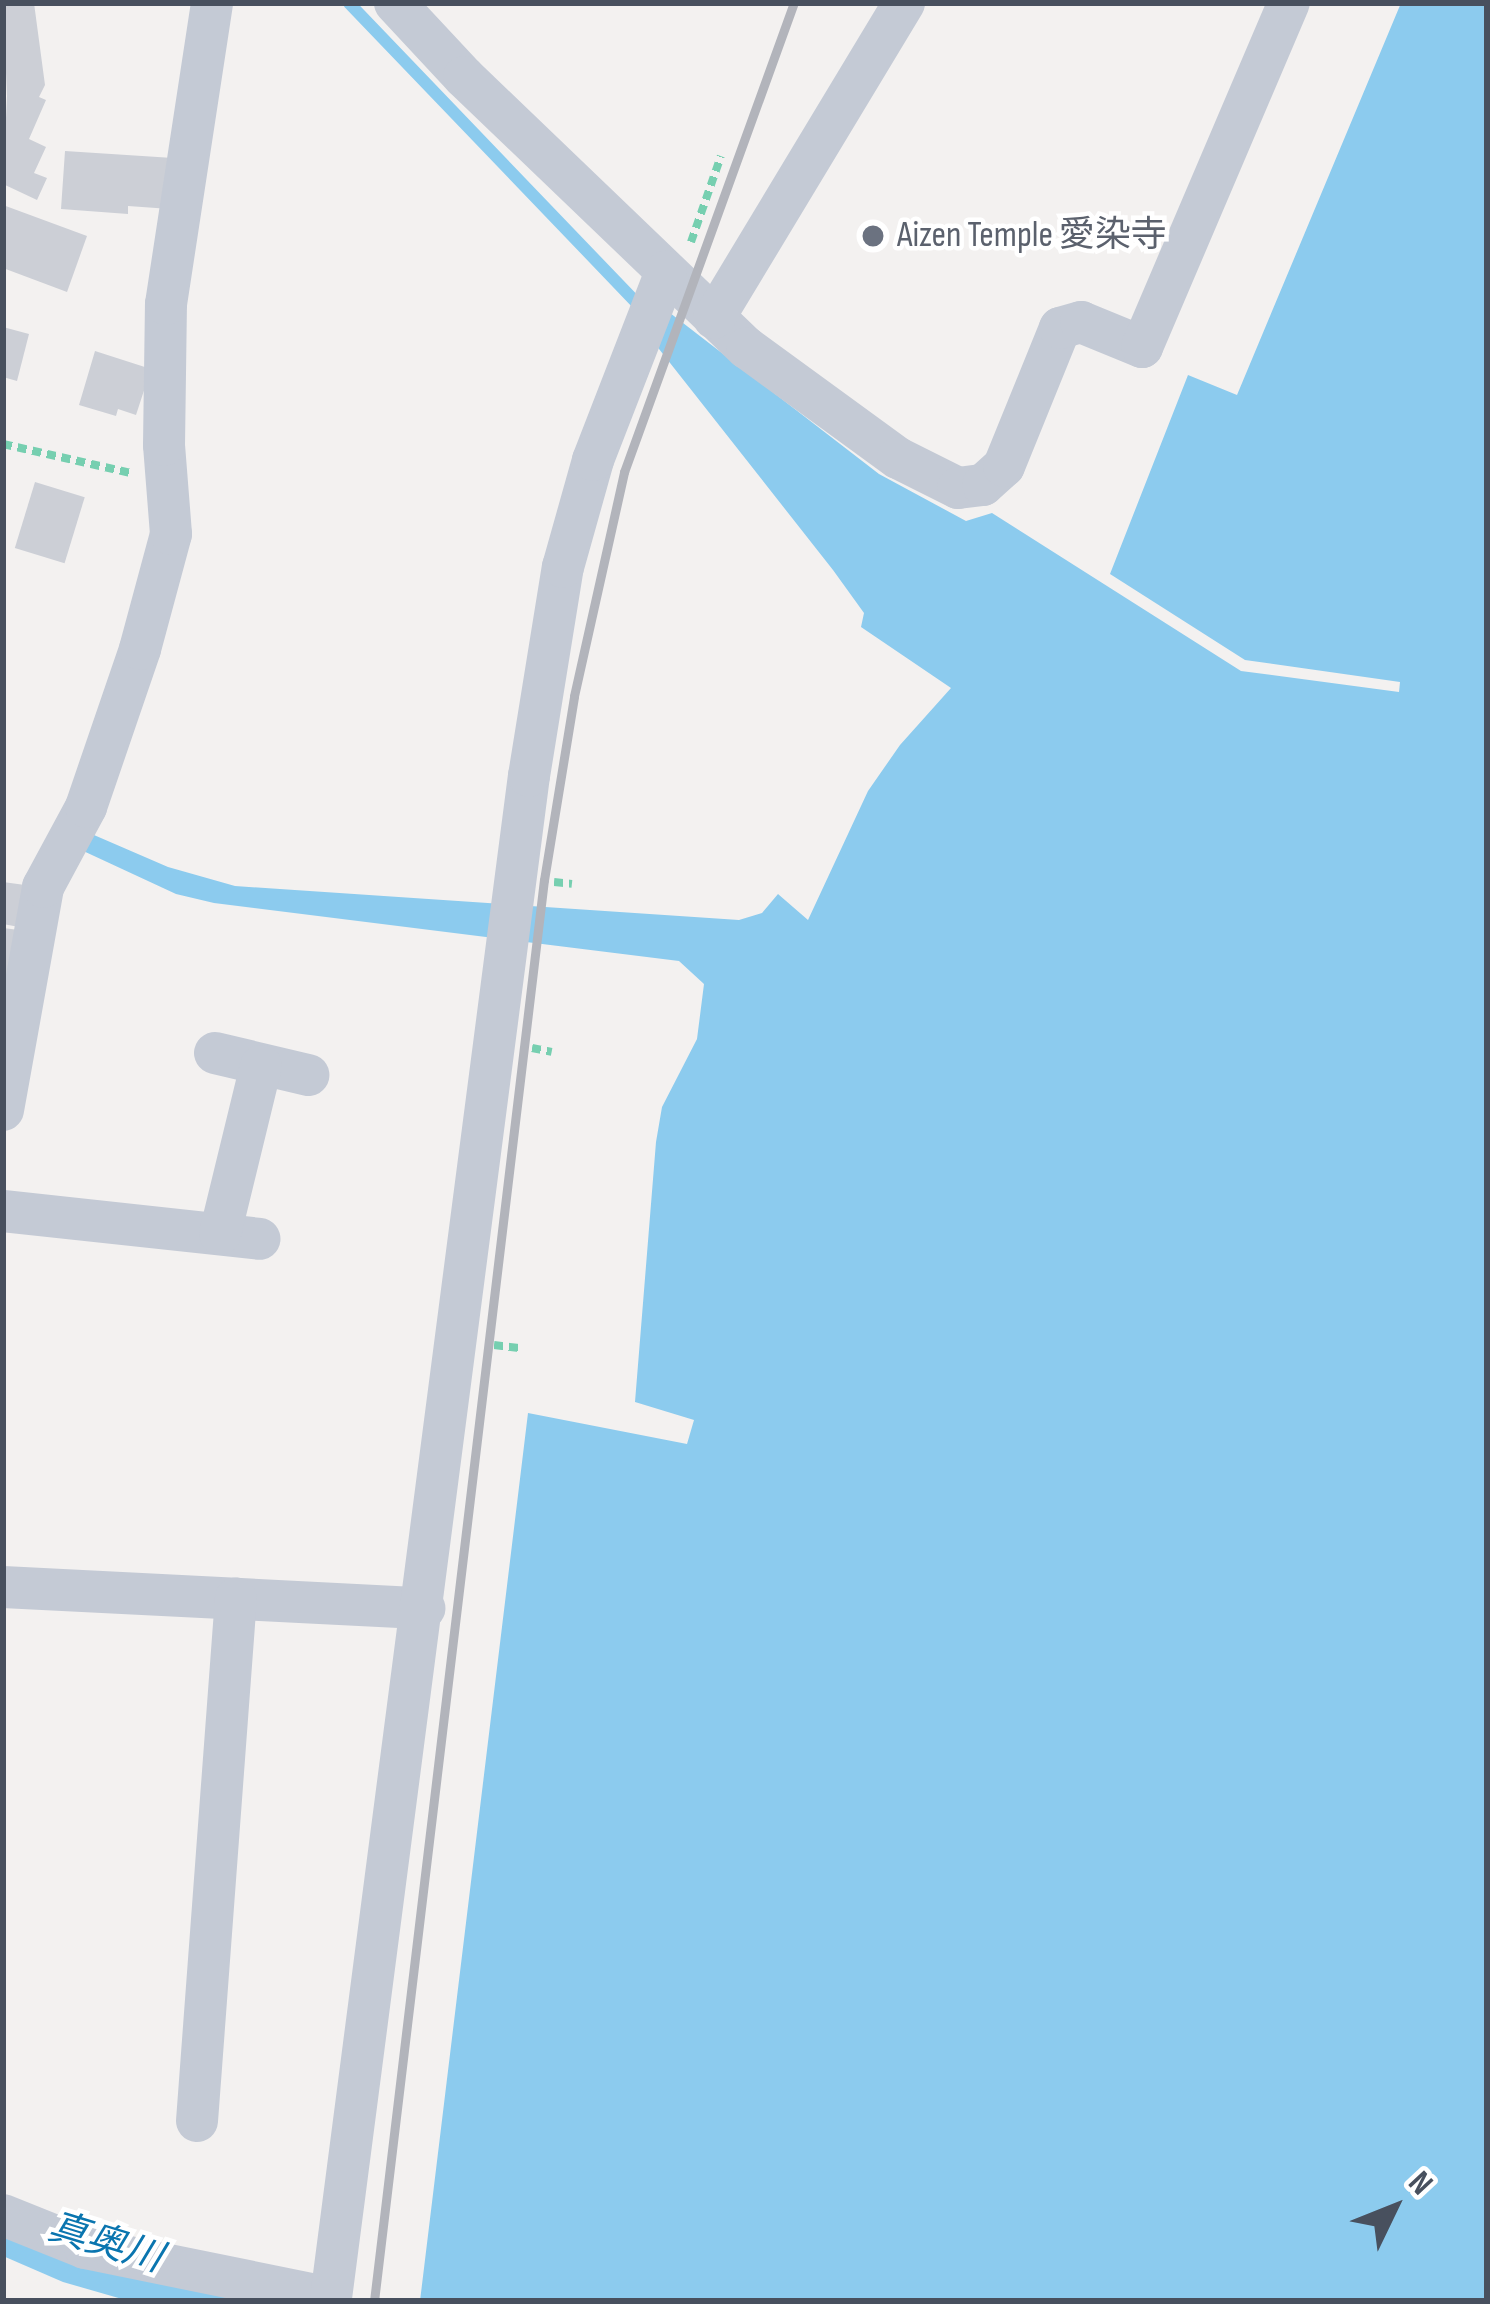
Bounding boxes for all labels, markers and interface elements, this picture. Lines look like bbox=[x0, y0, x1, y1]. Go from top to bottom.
place label: Aizen Temple 愛染寺 bbox=[897, 214, 1167, 258]
marker: Aizen Temple 愛染寺 bbox=[860, 223, 886, 249]
north arrow bbox=[1334, 2148, 1454, 2268]
text: N bbox=[1400, 2163, 1441, 2204]
water label: 真奥川 bbox=[42, 2205, 168, 2283]

